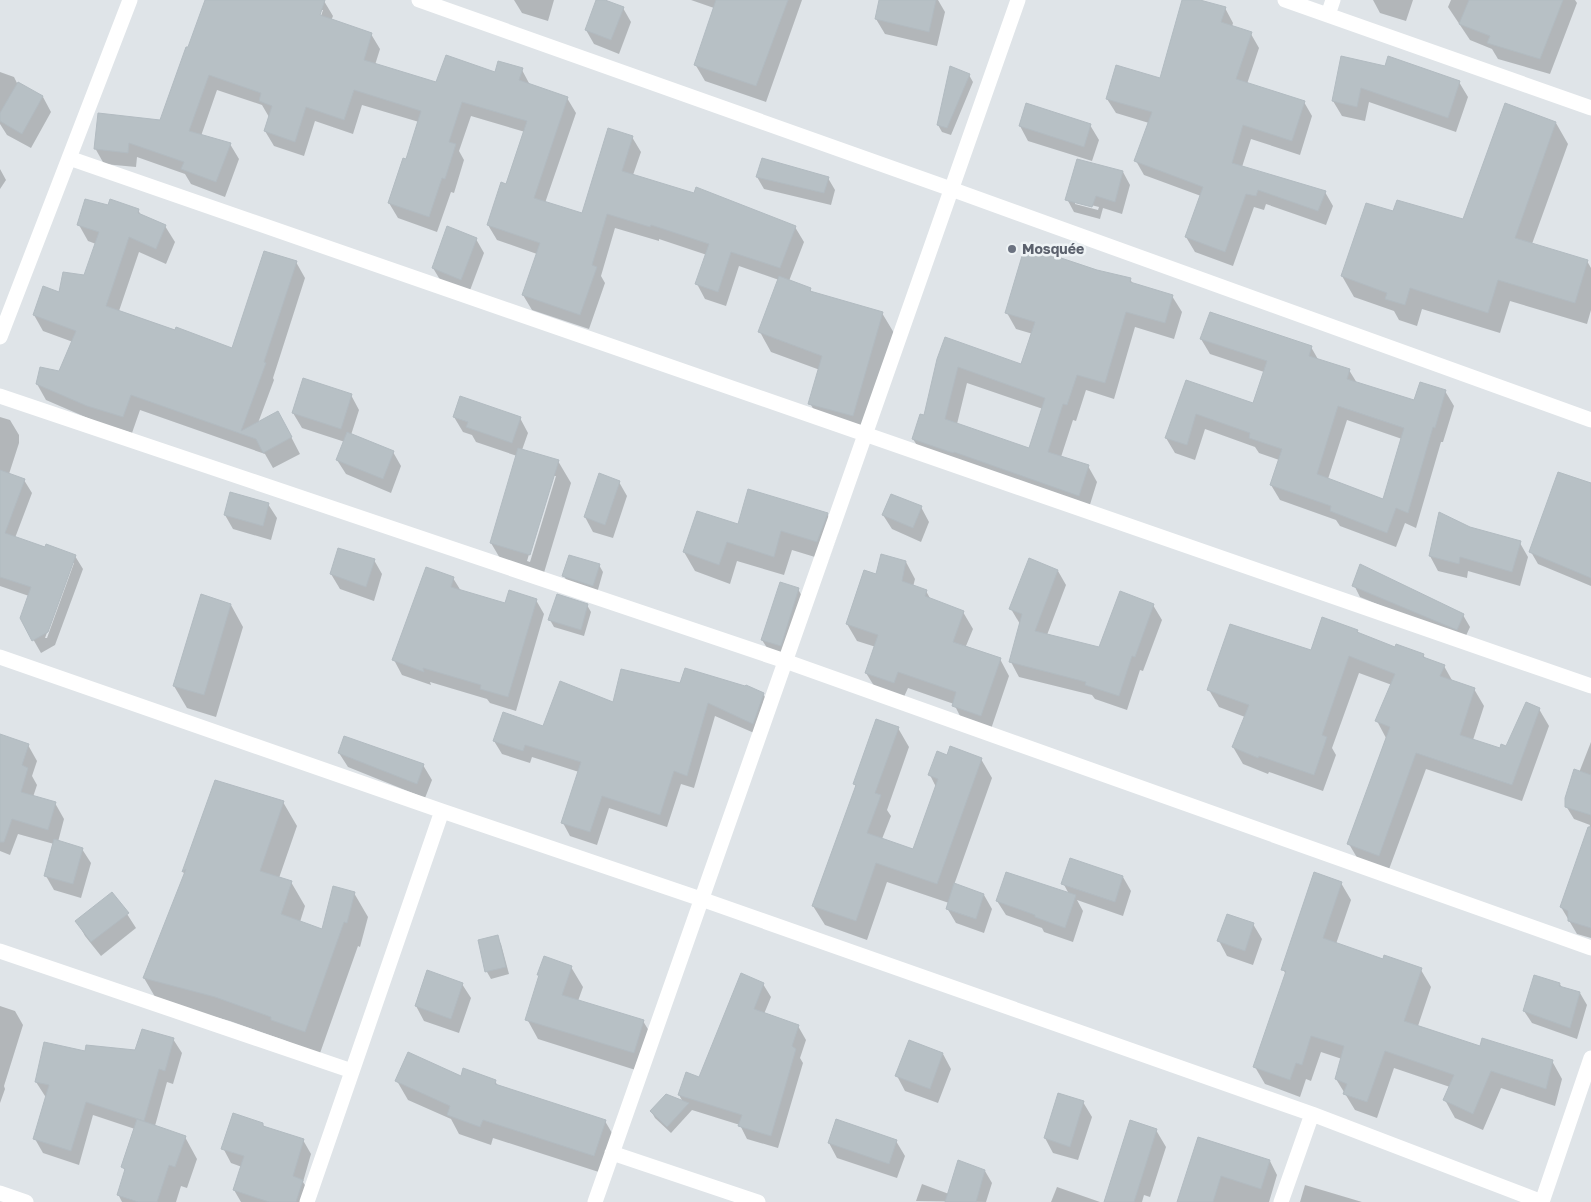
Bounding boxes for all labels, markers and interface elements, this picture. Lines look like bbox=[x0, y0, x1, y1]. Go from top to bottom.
place label: Mosquée bbox=[1022, 240, 1084, 257]
marker: Mosquée bbox=[1006, 243, 1018, 255]

